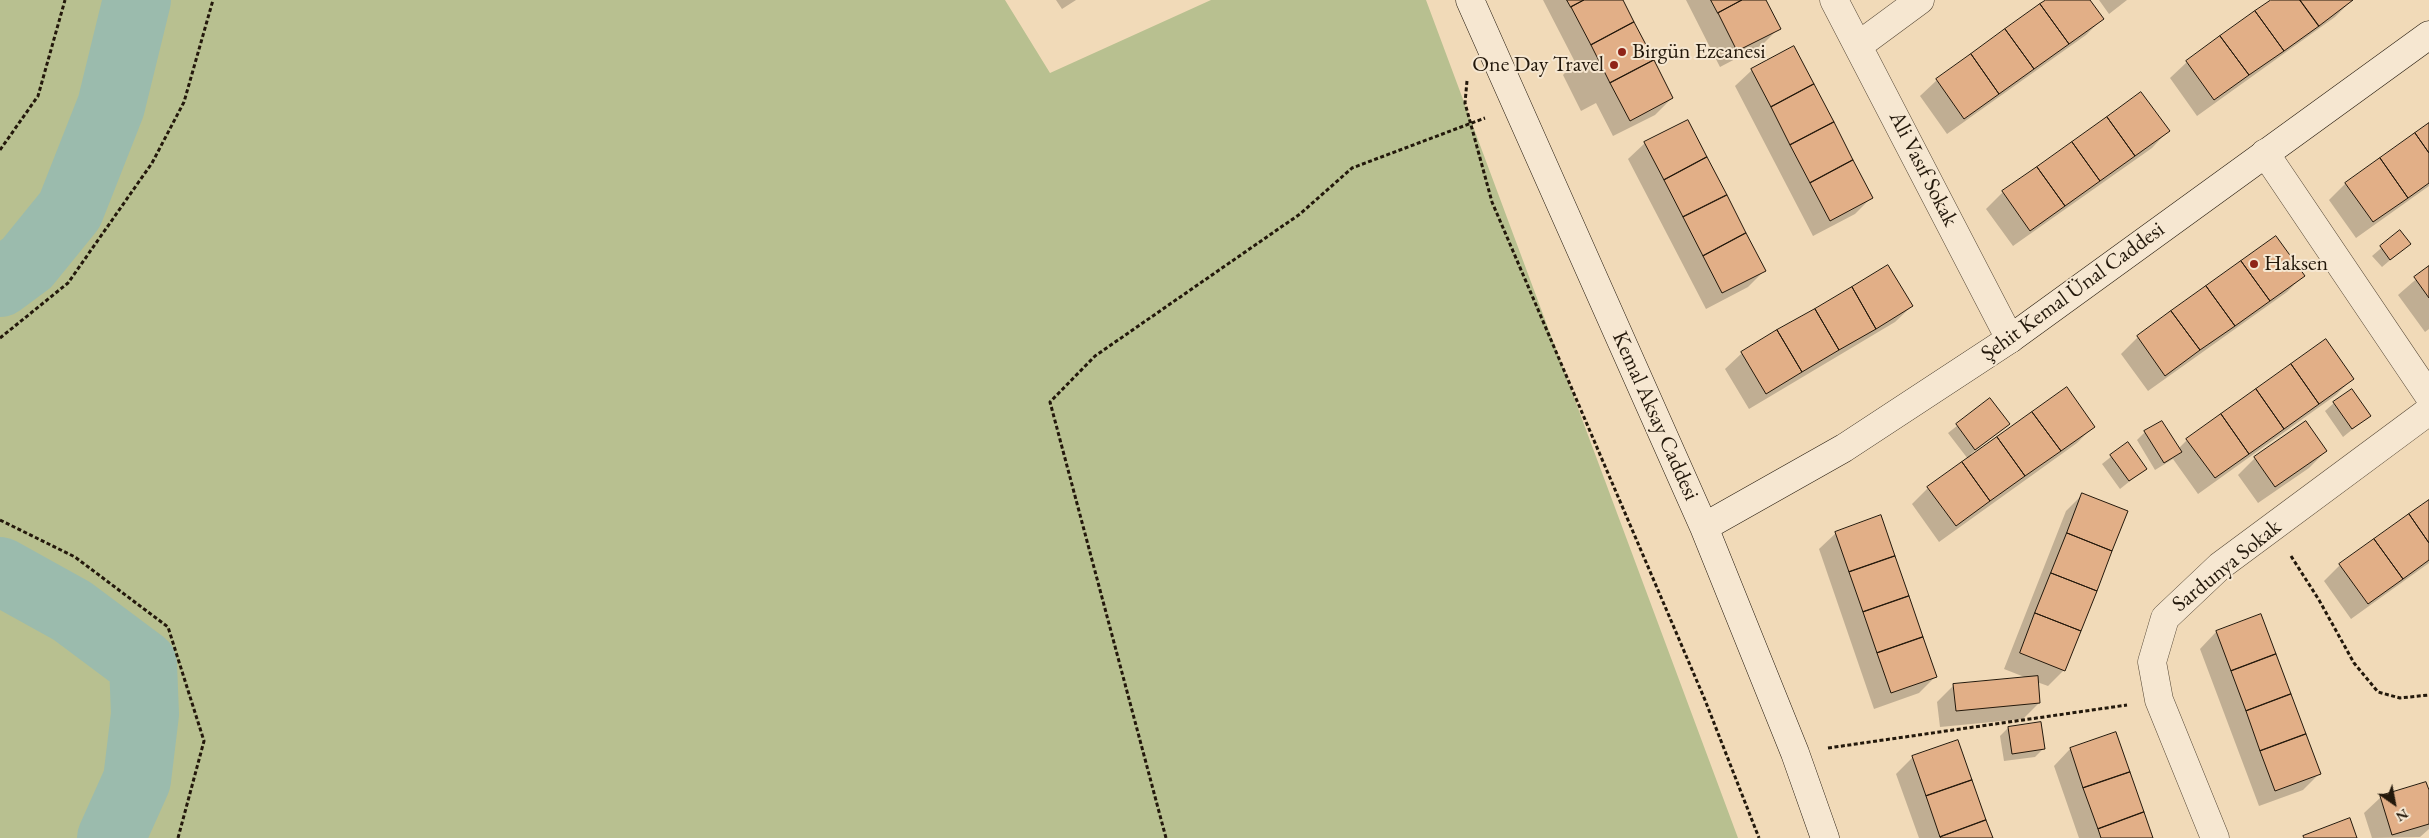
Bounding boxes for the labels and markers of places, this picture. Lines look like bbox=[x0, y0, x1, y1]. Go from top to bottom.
place label: Birgün Ezcanesi bbox=[1632, 39, 1766, 65]
marker: Birgün Ezcanesi bbox=[1616, 46, 1628, 58]
place label: One Day Travel bbox=[1472, 52, 1604, 78]
marker: One Day Travel bbox=[1608, 59, 1620, 71]
place label: Haksen bbox=[2264, 251, 2328, 277]
marker: Haksen bbox=[2248, 258, 2260, 270]

